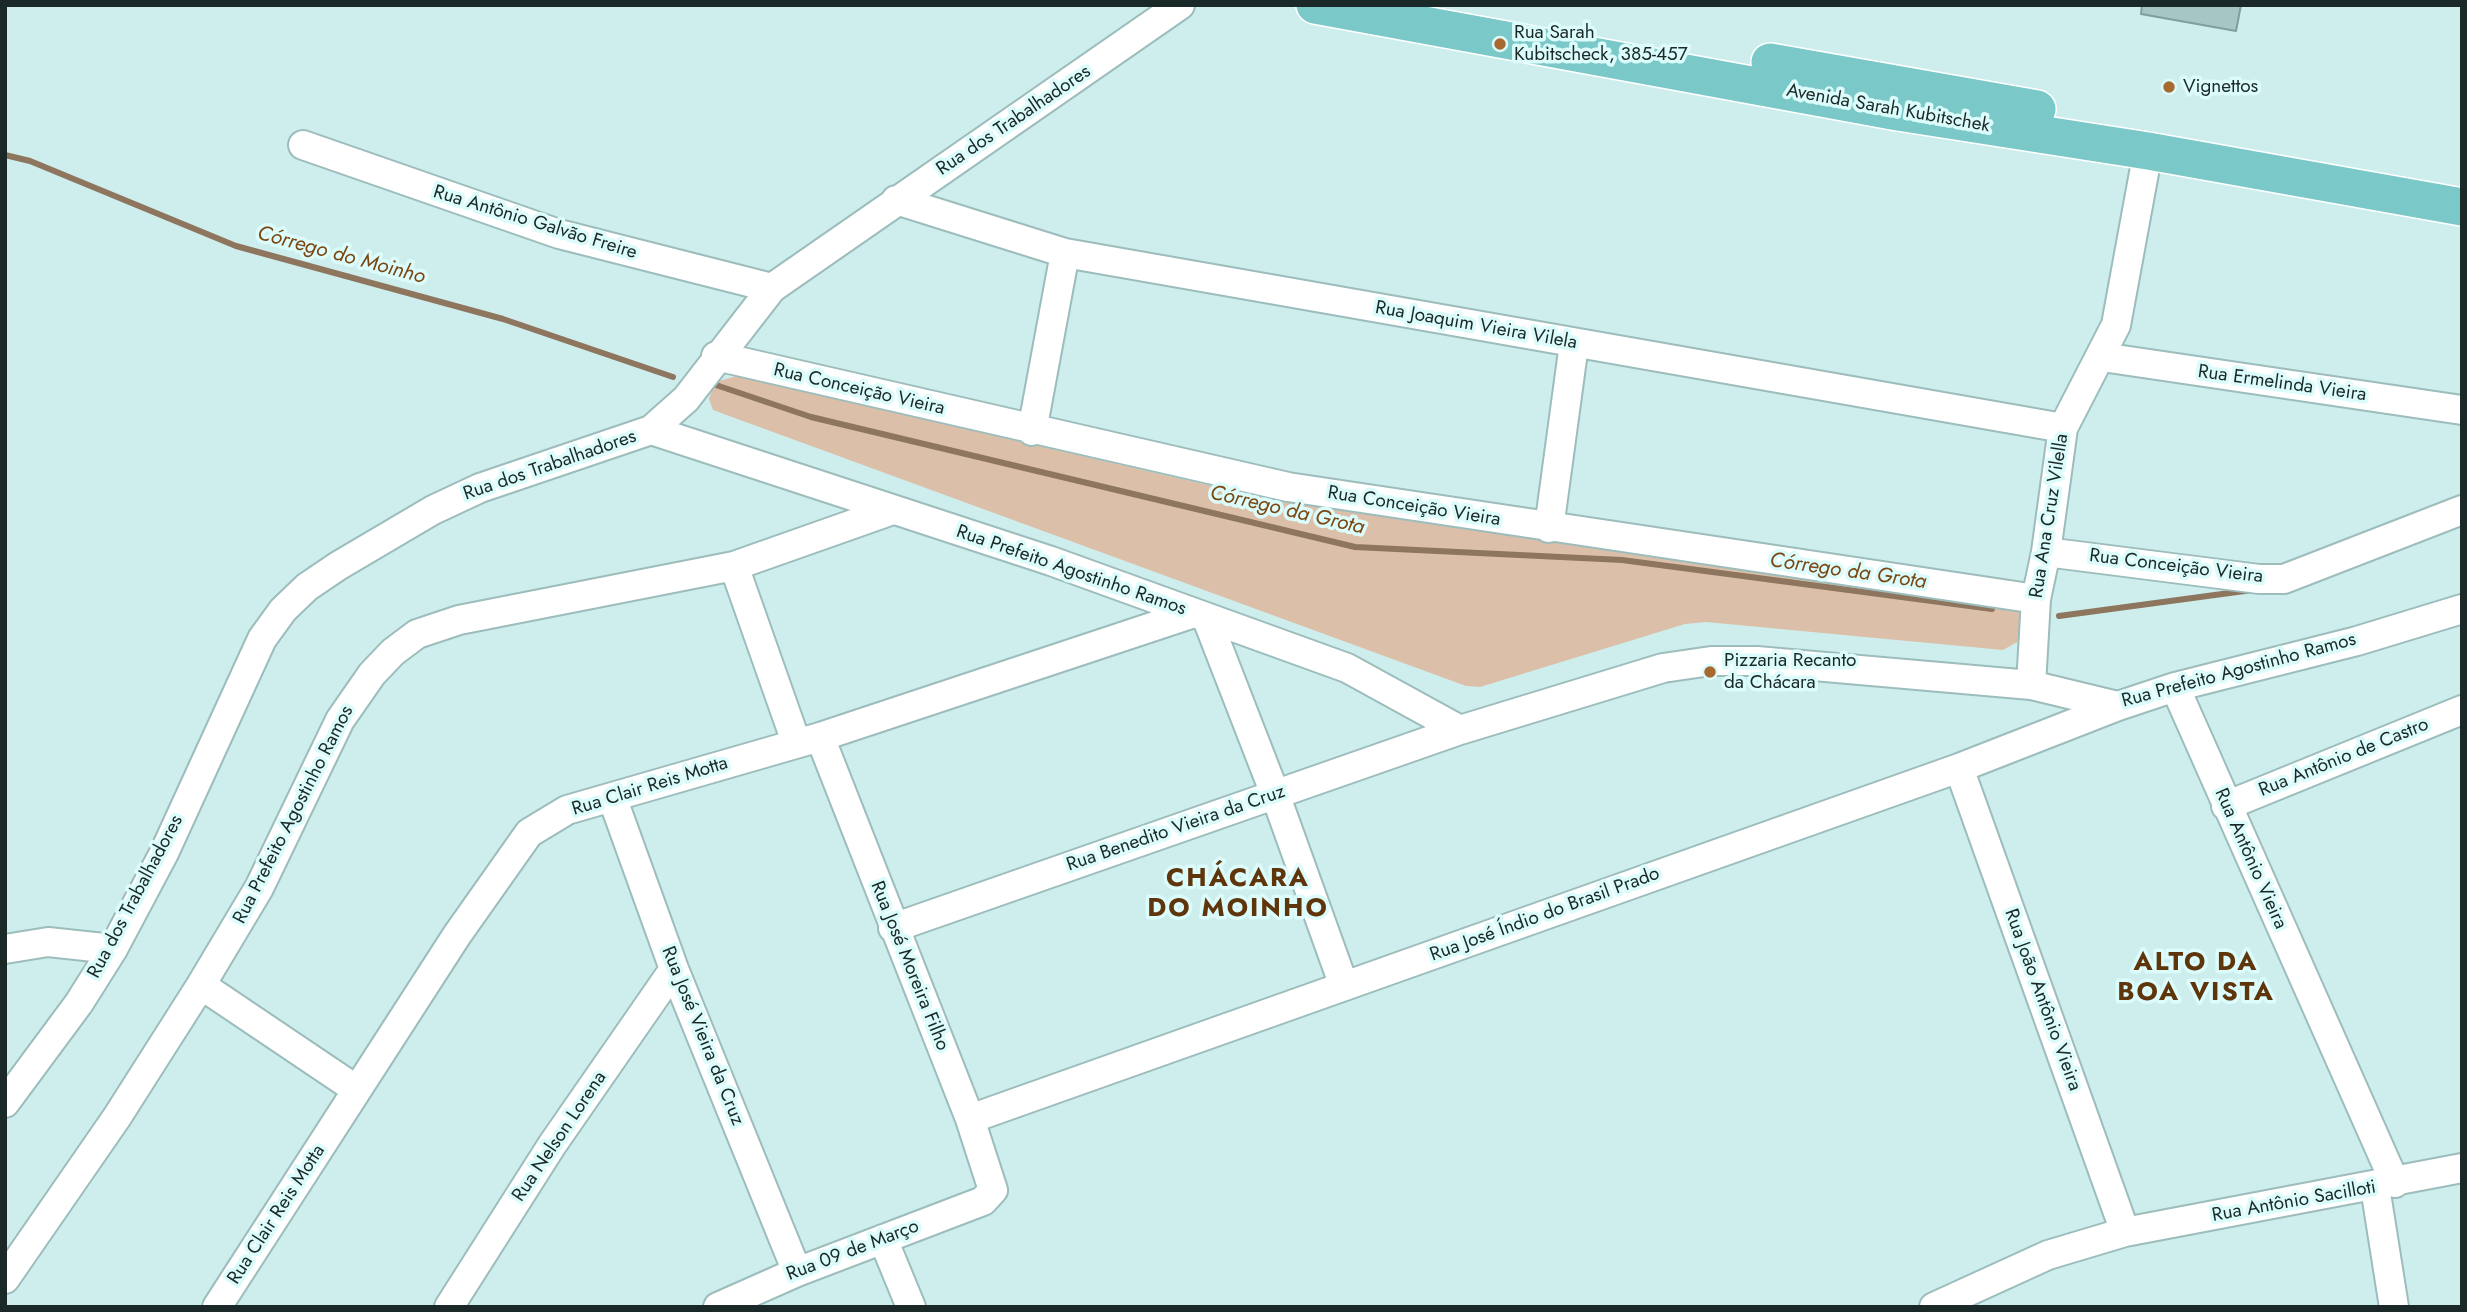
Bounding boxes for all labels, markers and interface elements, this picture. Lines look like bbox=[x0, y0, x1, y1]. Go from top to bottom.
place label: Rua Sarah Kubitscheck, 385-457 bbox=[1514, 22, 1688, 66]
marker: Rua Sarah Kubitscheck, 385-457 bbox=[1492, 36, 1508, 52]
street label: Rua dos Trabalhadores bbox=[932, 61, 1096, 181]
place label: Vignettos bbox=[2183, 76, 2258, 98]
marker: Vignettos bbox=[2161, 79, 2177, 95]
street label: Avenida Sarah Kubitschek bbox=[1784, 80, 1992, 138]
street label: Rua Antônio Galvão Freire bbox=[430, 181, 640, 265]
water label: Córrego do Moinho bbox=[254, 221, 428, 291]
street label: Rua Joaquim Vieira Vilela bbox=[1373, 297, 1579, 355]
street label: Rua Conceição Vieira bbox=[771, 359, 947, 421]
street label: Rua Ermelinda Vieira bbox=[2196, 361, 2368, 407]
street label: Rua dos Trabalhadores bbox=[461, 426, 639, 506]
street label: Rua Ana Cruz Vilella bbox=[2026, 432, 2074, 600]
water label: Córrego da Grota bbox=[1207, 481, 1367, 541]
street label: Rua Conceição Vieira bbox=[1326, 482, 1502, 532]
street label: Rua Prefeito Agostinho Ramos bbox=[953, 521, 1189, 621]
street label: Rua Conceição Vieira bbox=[2088, 545, 2264, 589]
water label: Córrego da Grota bbox=[1768, 549, 1928, 595]
street label: Rua Prefeito Agostinho Ramos bbox=[2119, 629, 2359, 713]
place label: Pizzaria Recanto da Chácara bbox=[1724, 650, 1856, 694]
marker: Pizzaria Recanto da Chácara bbox=[1702, 664, 1718, 680]
street label: Rua Prefeito Agostinho Ramos bbox=[229, 702, 359, 928]
street label: Rua Antônio de Castro bbox=[2256, 713, 2432, 803]
street label: Rua Clair Reis Motta bbox=[569, 752, 731, 822]
street label: Rua Benedito Vieira da Cruz bbox=[1064, 781, 1288, 877]
street label: Rua Antônio Vieira bbox=[2209, 785, 2291, 933]
street label: Rua dos Trabalhadores bbox=[83, 812, 189, 982]
street label: Rua José Índio do Brasil Prado bbox=[1427, 863, 1663, 967]
district label: CHÁCARA DO MOINHO bbox=[1148, 864, 1328, 926]
street label: Rua José Moreira Filho bbox=[865, 878, 953, 1054]
street label: Rua João Antônio Vieira bbox=[1998, 906, 2086, 1094]
street label: Rua José Vieira da Cruz bbox=[656, 943, 748, 1129]
district label: ALTO DA BOA VISTA bbox=[2118, 948, 2274, 1010]
street label: Rua Nelson Lorena bbox=[508, 1068, 612, 1206]
street label: Rua Clair Reis Motta bbox=[223, 1141, 331, 1289]
street label: Rua Antônio Sacilloti bbox=[2210, 1176, 2378, 1228]
street label: Rua 09 de Março bbox=[784, 1215, 922, 1287]

